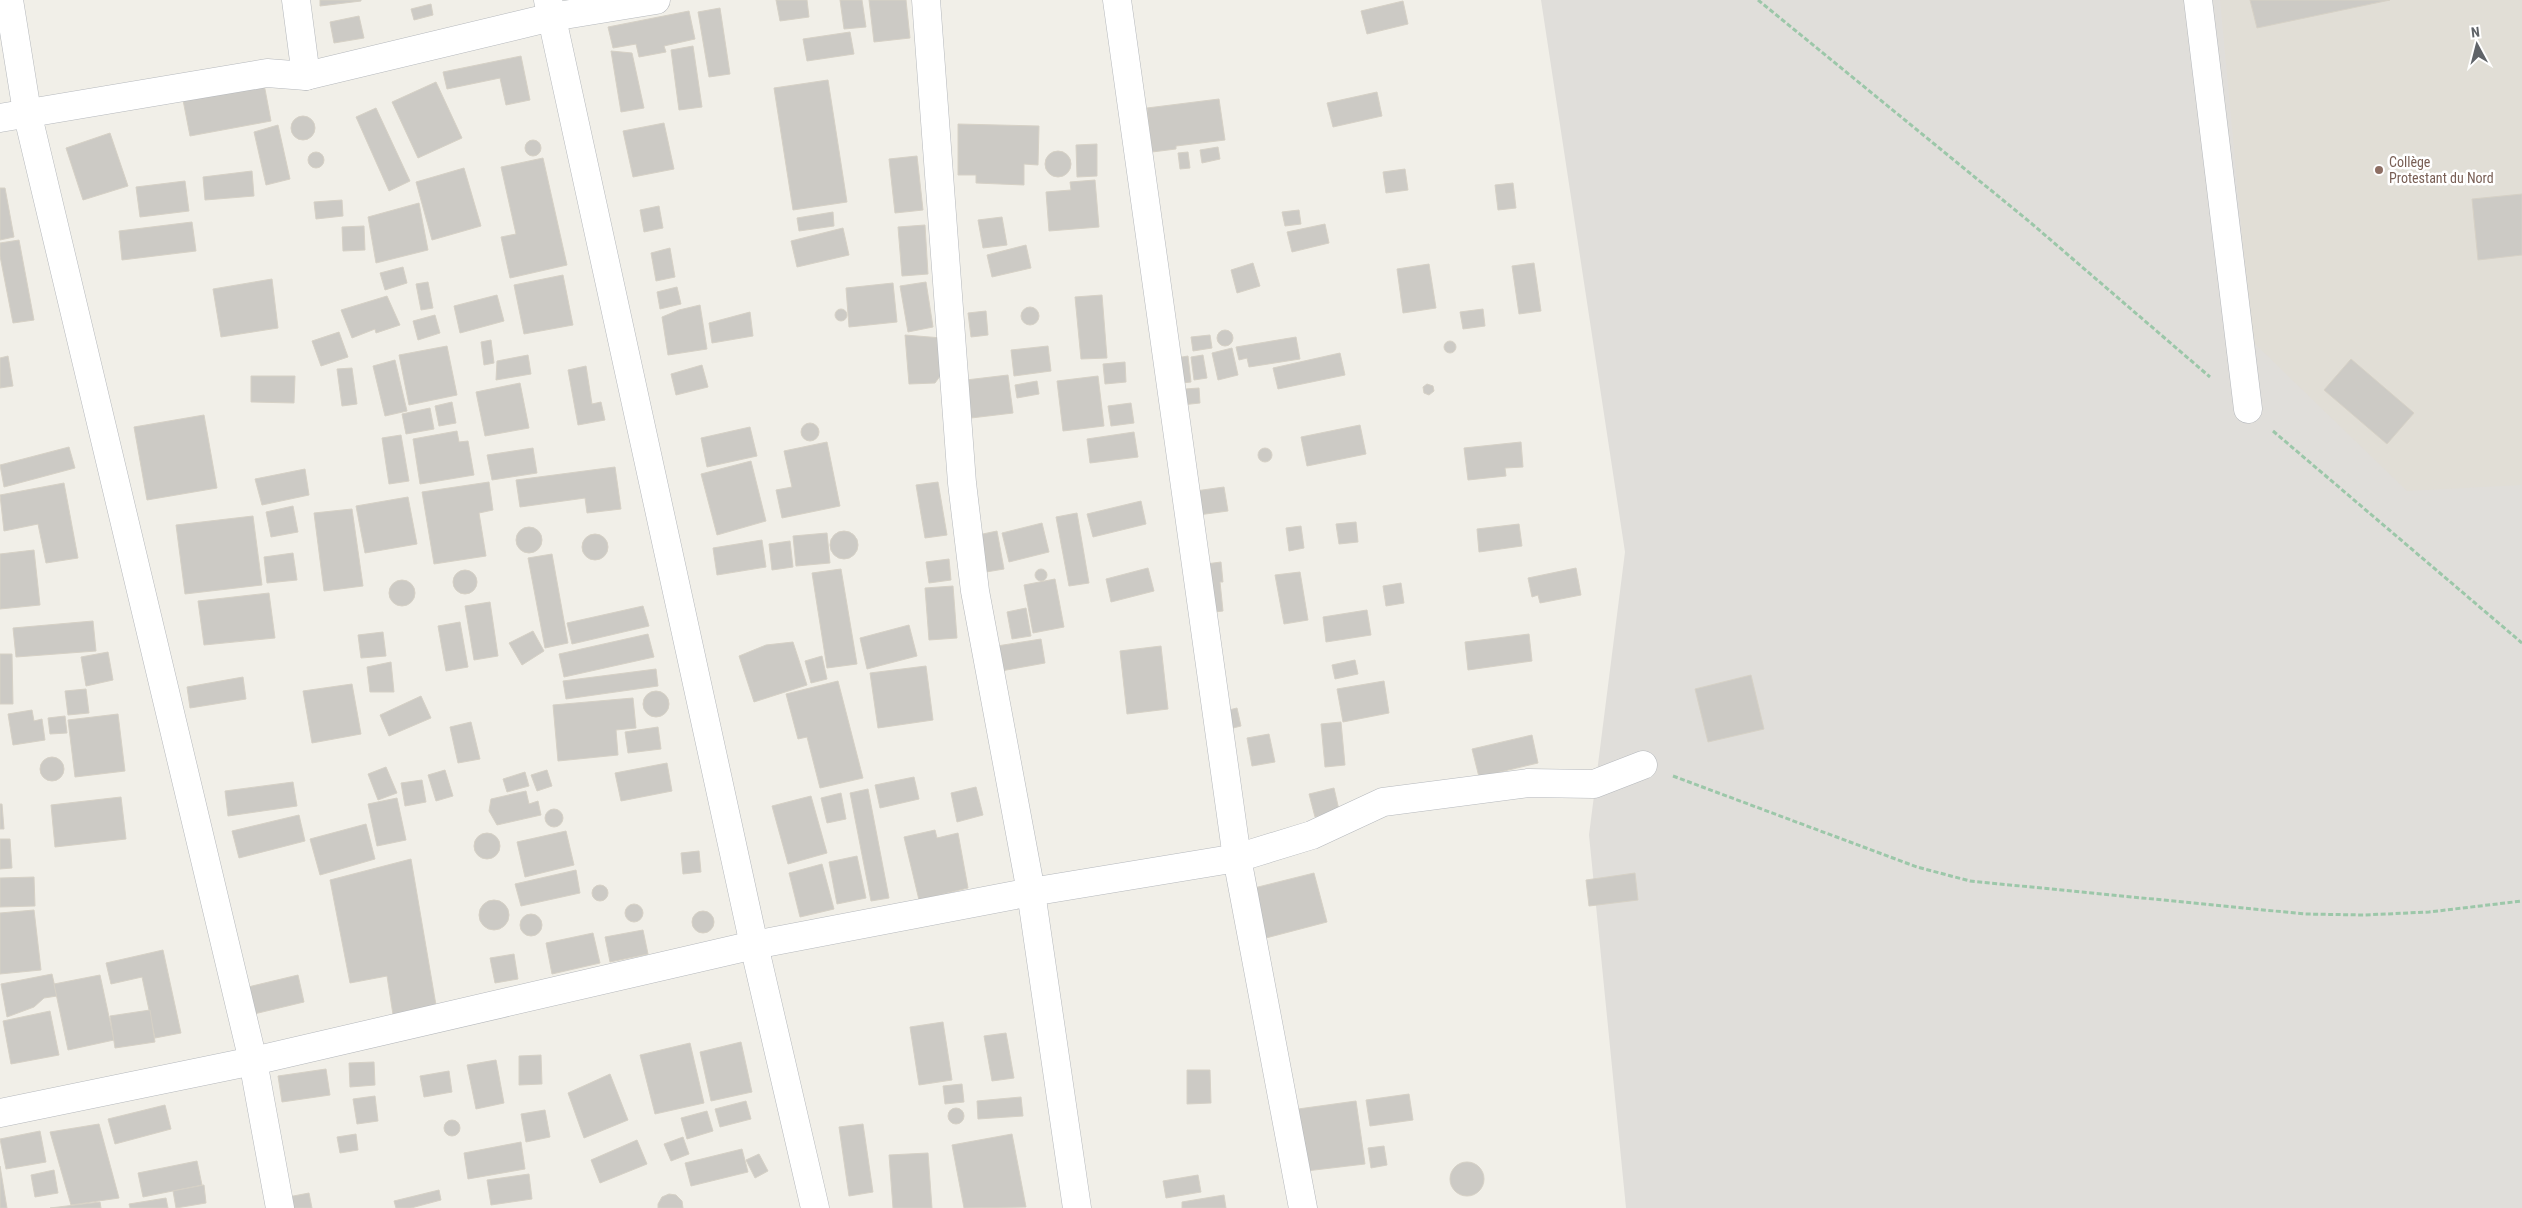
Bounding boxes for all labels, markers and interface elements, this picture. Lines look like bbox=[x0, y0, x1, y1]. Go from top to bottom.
north arrow bbox=[2452, 20, 2502, 70]
text: N bbox=[2470, 24, 2481, 41]
place label: Collège Protestant du Nord bbox=[2389, 154, 2494, 186]
marker: Collège Protestant du Nord bbox=[2373, 164, 2385, 176]

